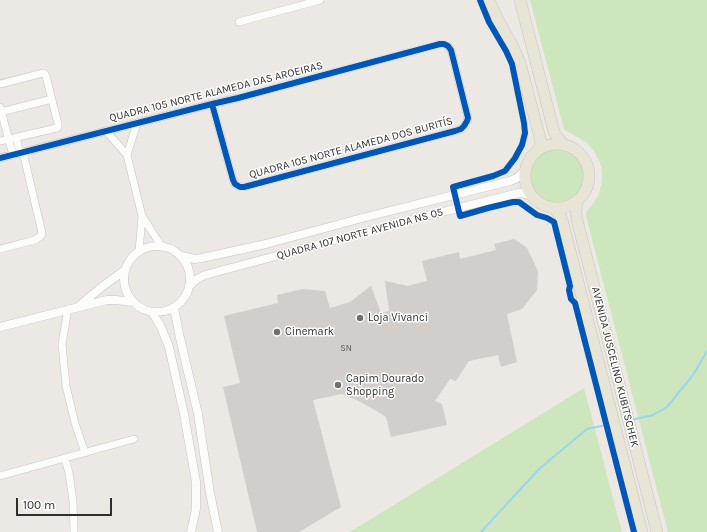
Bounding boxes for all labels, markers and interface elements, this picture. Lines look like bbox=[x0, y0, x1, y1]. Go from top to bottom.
street label: QUADRA 105 NORTE ALAMEDA DAS AROEIRAS bbox=[108, 59, 324, 125]
street label: QUADRA 105 NORTE ALAMEDA DOS BURITÍS bbox=[248, 114, 454, 182]
street label: QUADRA 107 NORTE AVENIDA NS 05 bbox=[275, 205, 445, 263]
street label: AVENIDA JUSCELINO KUBITSCHEK bbox=[589, 285, 641, 449]
place label: Loja Vivanci bbox=[368, 311, 428, 325]
marker: Loja Vivanci bbox=[355, 313, 365, 323]
place label: Cinemark bbox=[285, 325, 334, 339]
marker: Cinemark bbox=[272, 327, 282, 337]
house number: SN bbox=[340, 343, 352, 353]
place label: Capim Dourado Shopping bbox=[346, 372, 424, 398]
marker: Capim Dourado Shopping bbox=[333, 380, 343, 390]
scale bar bbox=[18, 490, 114, 516]
text: 100 m bbox=[23, 498, 55, 512]

